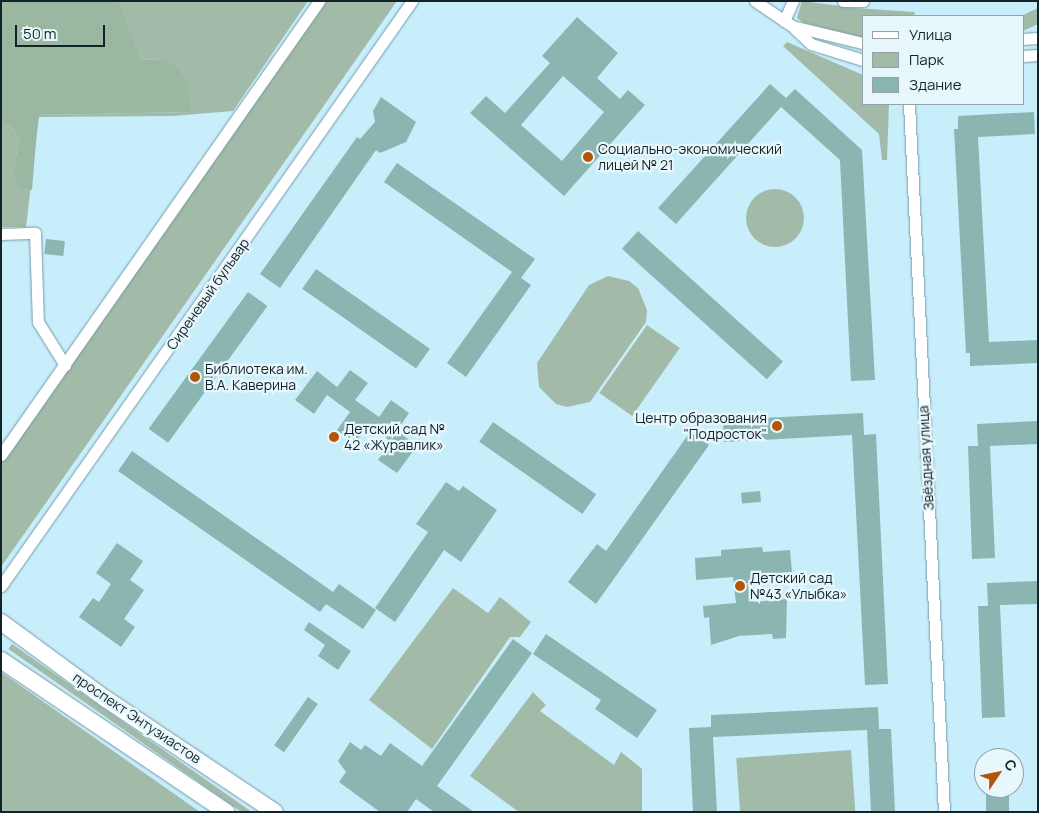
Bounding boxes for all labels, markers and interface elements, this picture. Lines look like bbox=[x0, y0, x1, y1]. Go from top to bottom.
scale bar bbox=[18, 15, 108, 47]
legend bbox=[862, 15, 1024, 105]
text: 50 m bbox=[23, 23, 57, 44]
text: Улица bbox=[909, 24, 952, 45]
text: Парк bbox=[909, 49, 944, 70]
text: Здание bbox=[909, 74, 961, 95]
place label: Социально-экономический лицей № 21 bbox=[598, 141, 782, 174]
marker: Социально-экономический лицей № 21 bbox=[582, 151, 594, 163]
street label: Сиреневый бульвар bbox=[163, 235, 253, 353]
place label: Библиотека им. В.А. Каверина bbox=[205, 361, 308, 394]
marker: Библиотека им. В.А. Каверина bbox=[189, 371, 201, 383]
street label: Звёздная улица bbox=[915, 405, 937, 511]
place label: Центр образования "Подросток" bbox=[635, 410, 767, 442]
marker: Центр образования "Подросток" bbox=[771, 420, 783, 432]
place label: Детский сад № 42 «Журавлик» bbox=[344, 421, 445, 454]
marker: Детский сад № 42 «Журавлик» bbox=[328, 431, 340, 443]
place label: Детский сад №43 «Улыбка» bbox=[750, 570, 847, 602]
marker: Детский сад №43 «Улыбка» bbox=[734, 580, 746, 592]
street label: проспект Энтузиастов bbox=[70, 669, 204, 767]
north arrow bbox=[974, 748, 1024, 798]
text: С bbox=[1000, 755, 1022, 774]

